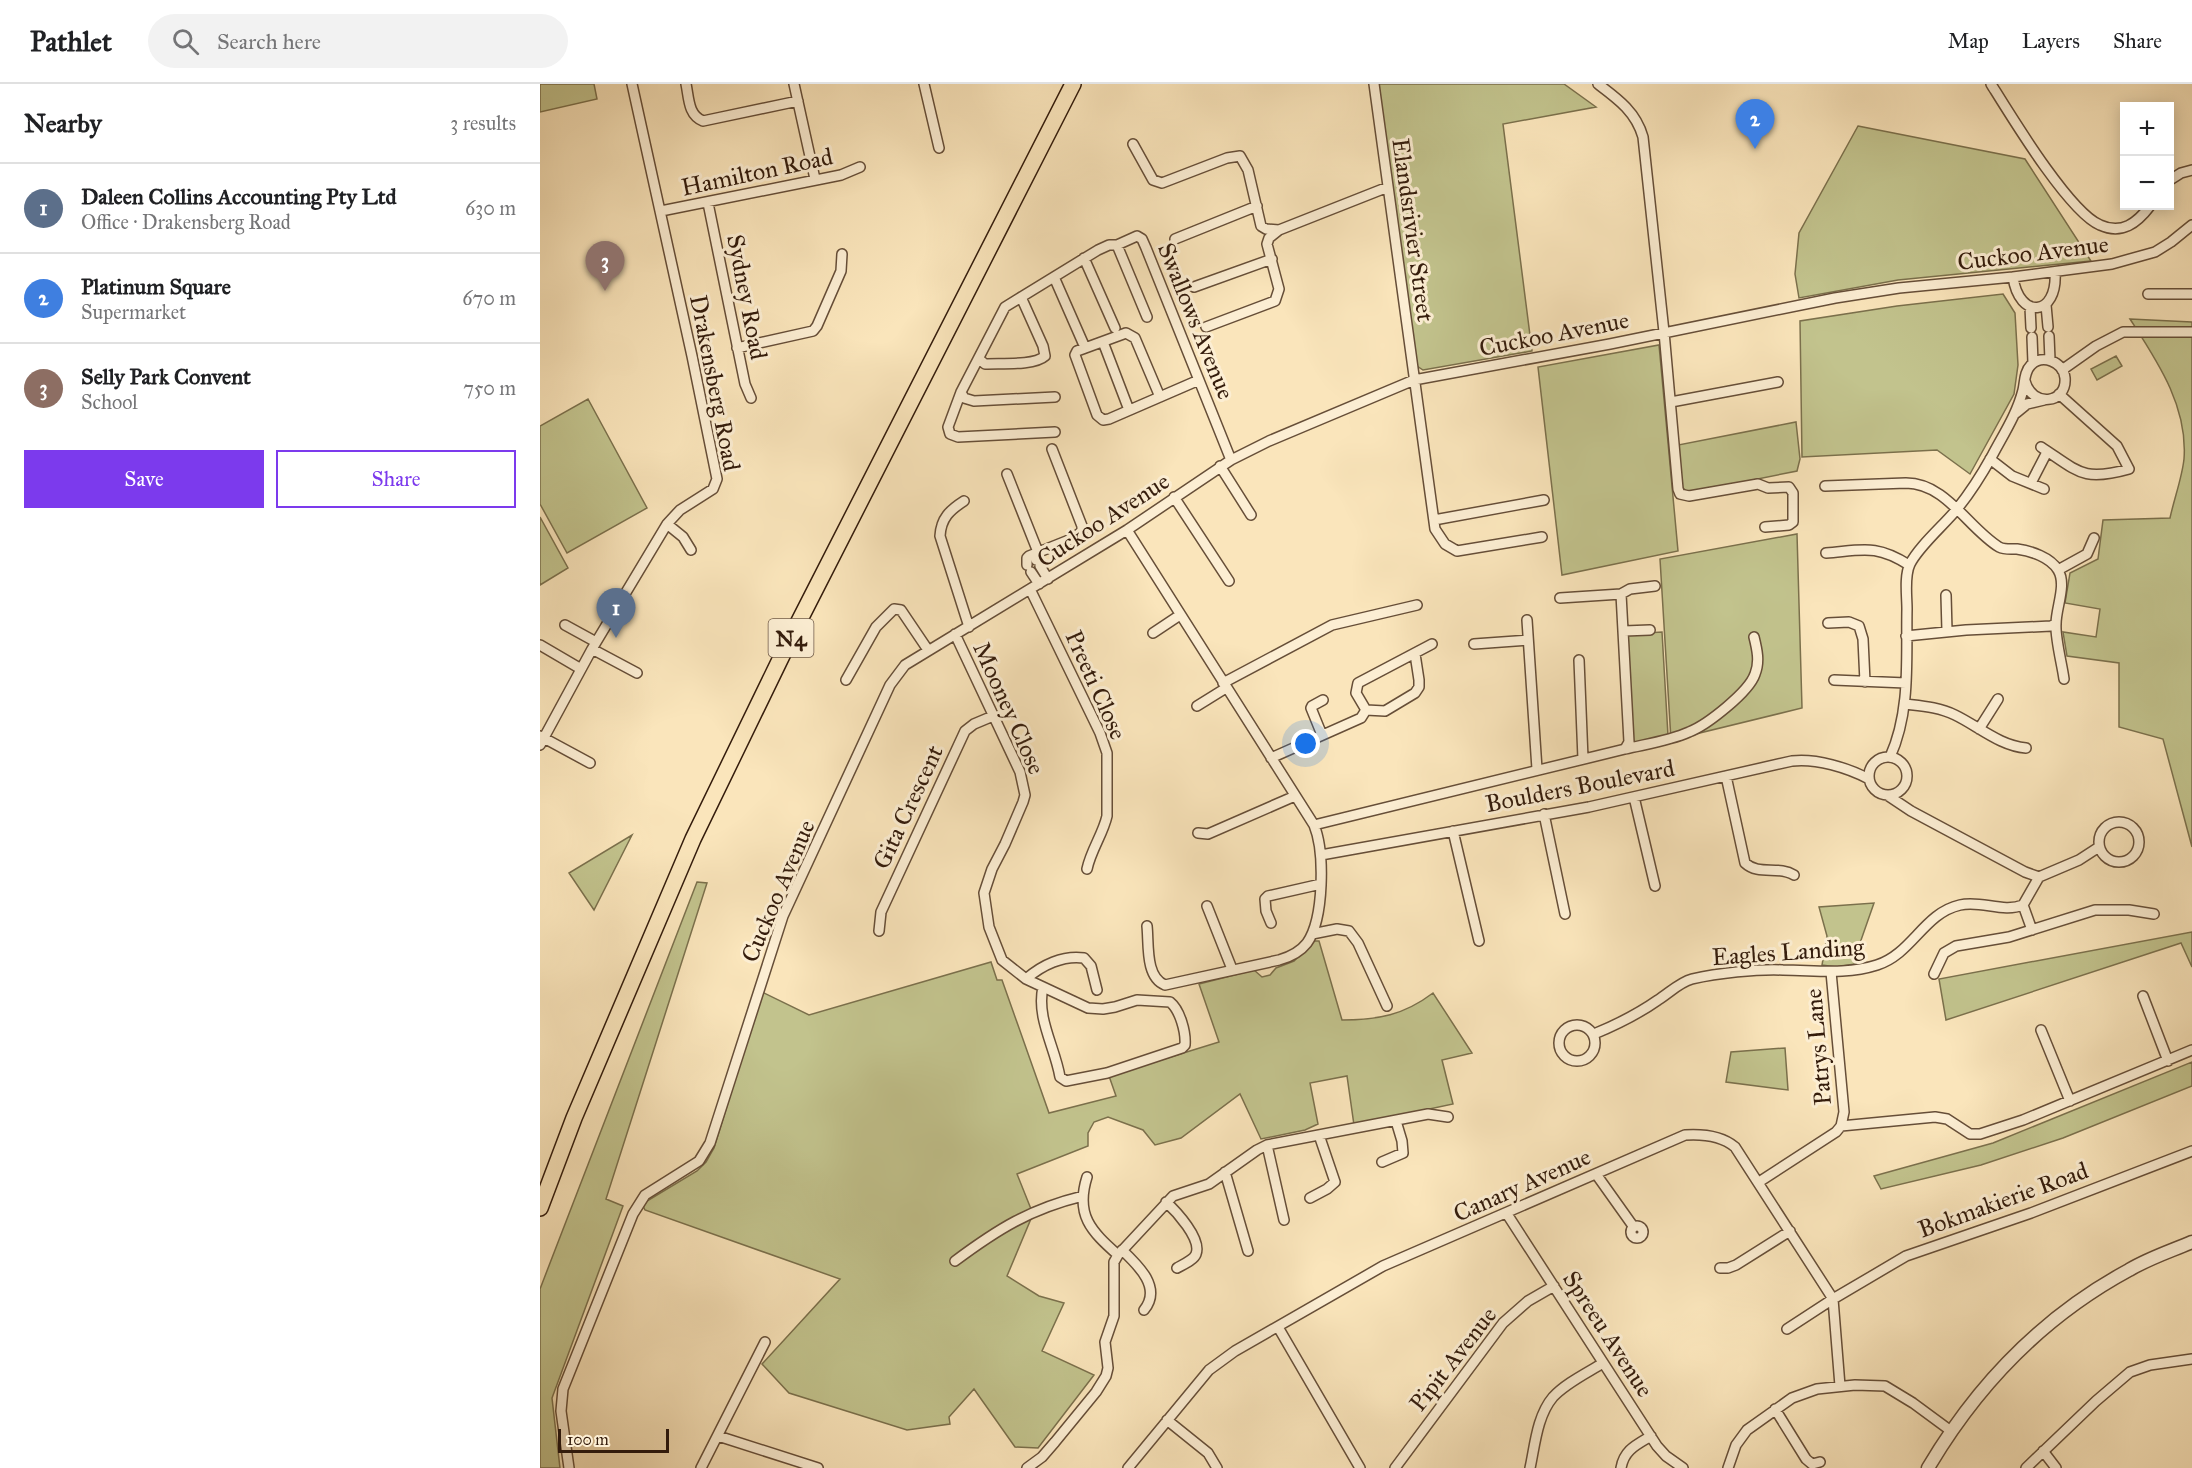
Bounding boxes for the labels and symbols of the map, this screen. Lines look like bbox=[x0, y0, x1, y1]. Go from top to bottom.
pin: 2 bbox=[1736, 100, 1774, 149]
street label: Elandsrivier Street bbox=[1385, 136, 1441, 324]
street label: Hamilton Road bbox=[678, 141, 836, 203]
street label: Cuckoo Avenue bbox=[1956, 229, 2110, 277]
street label: Sydney Road bbox=[720, 232, 774, 362]
street label: Swallows Avenue bbox=[1151, 238, 1241, 404]
pin: 3 bbox=[586, 242, 624, 291]
street label: Drakensberg Road bbox=[683, 292, 747, 474]
street label: Cuckoo Avenue bbox=[1477, 305, 1631, 363]
street label: Cuckoo Avenue bbox=[1031, 466, 1175, 574]
pin: 1 bbox=[596, 588, 636, 638]
road number: N4 bbox=[768, 619, 814, 657]
street label: Preeti Close bbox=[1059, 626, 1133, 744]
street label: Mooney Close bbox=[966, 637, 1052, 779]
your location bbox=[1291, 729, 1320, 758]
street label: Gita Crescent bbox=[866, 740, 950, 874]
street label: Boulders Boulevard bbox=[1483, 753, 1677, 819]
street label: Cuckoo Avenue bbox=[735, 815, 821, 967]
street label: Eagles Landing bbox=[1711, 932, 1866, 972]
street label: Patrys Lane bbox=[1798, 987, 1838, 1107]
street label: Canary Avenue bbox=[1449, 1141, 1595, 1229]
street label: Bokmakierie Road bbox=[1914, 1155, 2092, 1245]
street label: Spreeu Avenue bbox=[1556, 1265, 1660, 1403]
street label: Pipit Avenue bbox=[1403, 1301, 1503, 1417]
scale bar bbox=[558, 1426, 669, 1454]

